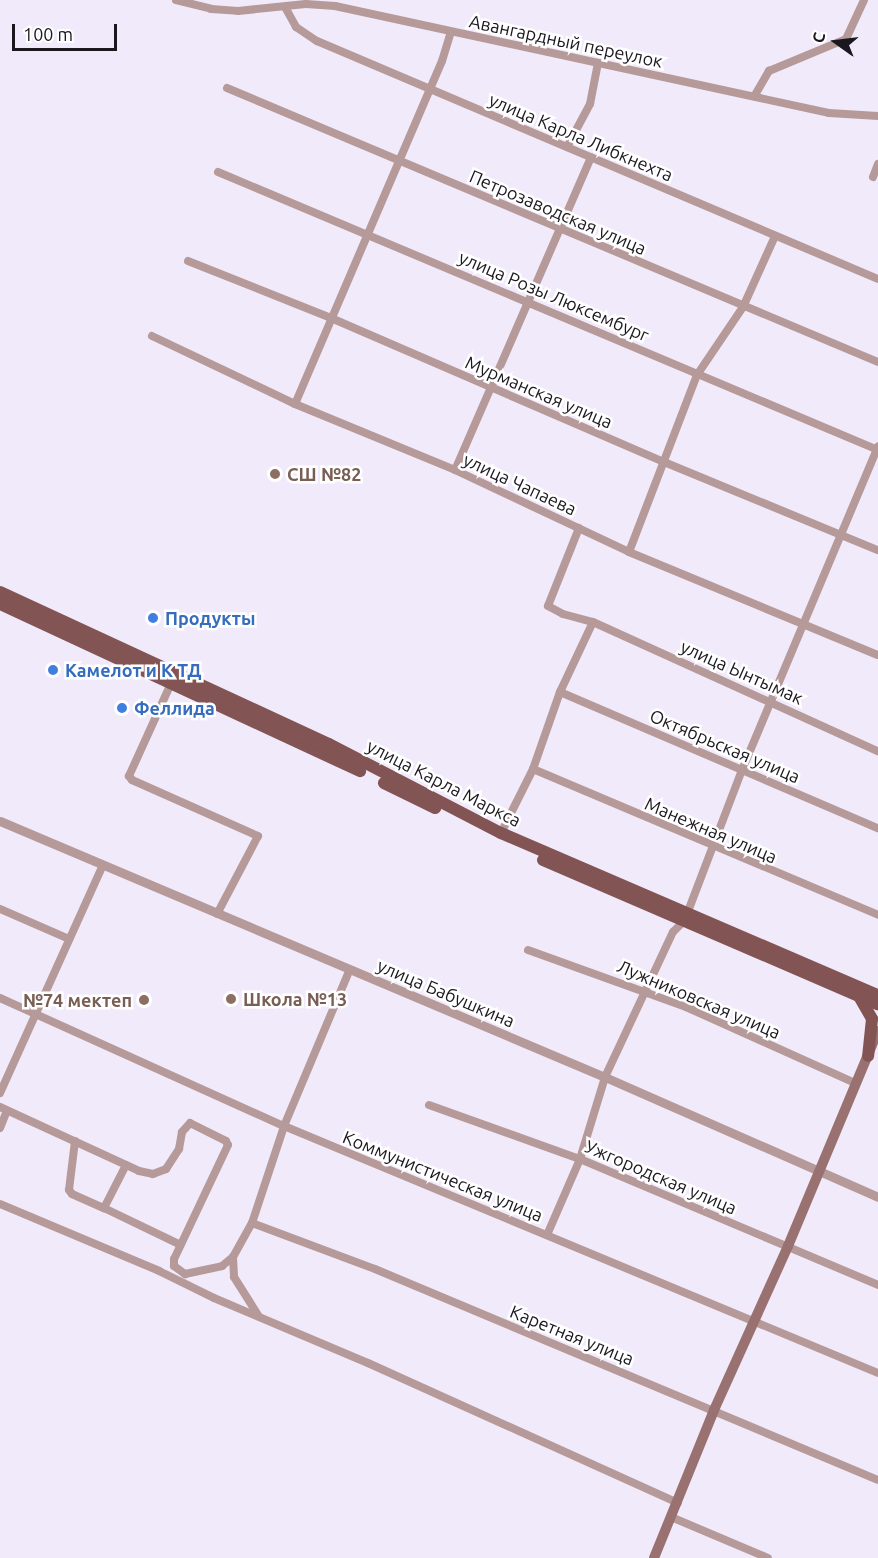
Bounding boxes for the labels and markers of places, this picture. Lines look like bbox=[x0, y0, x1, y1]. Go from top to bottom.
place label: СШ №82 bbox=[287, 463, 361, 485]
marker: СШ №82 bbox=[268, 467, 282, 481]
place label: Продукты bbox=[165, 607, 255, 629]
marker: Продукты bbox=[146, 611, 160, 625]
place label: Камелот и К ТД bbox=[65, 659, 201, 681]
marker: Камелот и К ТД bbox=[46, 663, 60, 677]
place label: Феллида bbox=[134, 697, 215, 719]
marker: Феллида bbox=[115, 701, 129, 715]
place label: Школа №13 bbox=[243, 988, 347, 1010]
place label: №74 мектеп bbox=[23, 989, 132, 1011]
marker: Школа №13 bbox=[224, 992, 238, 1006]
marker: №74 мектеп bbox=[137, 993, 151, 1007]

